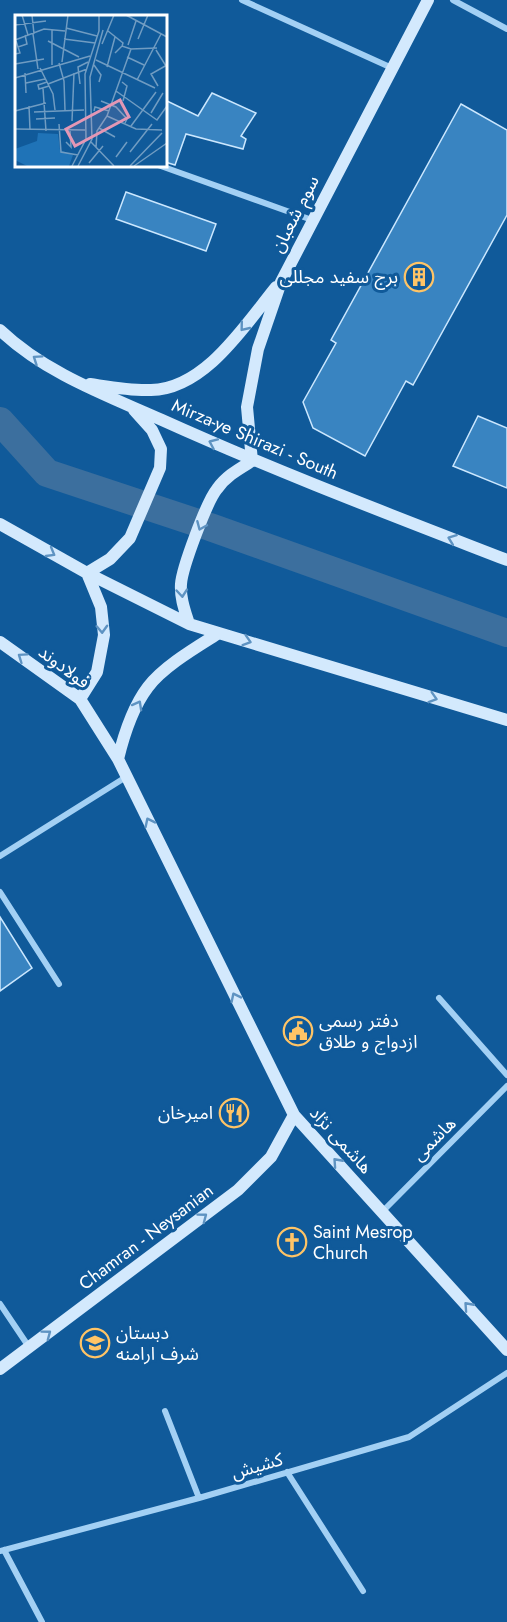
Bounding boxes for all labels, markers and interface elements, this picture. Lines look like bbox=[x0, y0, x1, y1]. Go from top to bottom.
inset map bbox=[15, 15, 166, 166]
street label: سوم شعبان bbox=[264, 171, 327, 258]
building icon: برج سفید مجللی bbox=[403, 261, 435, 293]
place label: برج سفید مجللی bbox=[279, 264, 398, 290]
one-way arrow bbox=[240, 320, 251, 331]
one-way arrow bbox=[33, 355, 44, 366]
street label: Mirza-ye Shirazi - South bbox=[168, 392, 342, 486]
one-way arrow bbox=[208, 438, 219, 450]
one-way arrow bbox=[196, 519, 208, 530]
one-way arrow bbox=[448, 534, 459, 546]
one-way arrow bbox=[45, 545, 55, 557]
one-way arrow bbox=[175, 588, 188, 597]
one-way arrow bbox=[96, 624, 109, 633]
one-way arrow bbox=[241, 634, 252, 647]
street label: فولادوند bbox=[33, 639, 95, 695]
one-way arrow bbox=[18, 653, 29, 664]
one-way arrow bbox=[428, 691, 438, 703]
one-way arrow bbox=[131, 701, 142, 711]
one-way arrow bbox=[144, 818, 156, 829]
one-way arrow bbox=[231, 992, 243, 1003]
place label: دفتر رسمی ازدواج و طلاق bbox=[319, 1008, 418, 1055]
public building icon: دفتر رسمی ازدواج و طلاق bbox=[282, 1015, 314, 1047]
restaurant icon: امیرخان bbox=[218, 1097, 250, 1129]
place label: امیرخان bbox=[158, 1100, 213, 1126]
street label: هاشمی نژاد bbox=[304, 1100, 378, 1180]
street label: هاشمی bbox=[406, 1111, 462, 1167]
one-way arrow bbox=[333, 1158, 344, 1169]
street label: Chamran - Neysanian bbox=[73, 1178, 219, 1296]
one-way arrow bbox=[196, 1213, 207, 1224]
place label: Saint Mesrop Church bbox=[313, 1219, 412, 1266]
church icon: Saint Mesrop Church bbox=[276, 1226, 308, 1258]
one-way arrow bbox=[464, 1303, 475, 1313]
place label: دبستان شرف ارامنه bbox=[116, 1320, 199, 1367]
school or university icon: دبستان شرف ارامنه bbox=[79, 1327, 111, 1359]
one-way arrow bbox=[40, 1330, 51, 1341]
street label: کشیش bbox=[228, 1446, 286, 1486]

